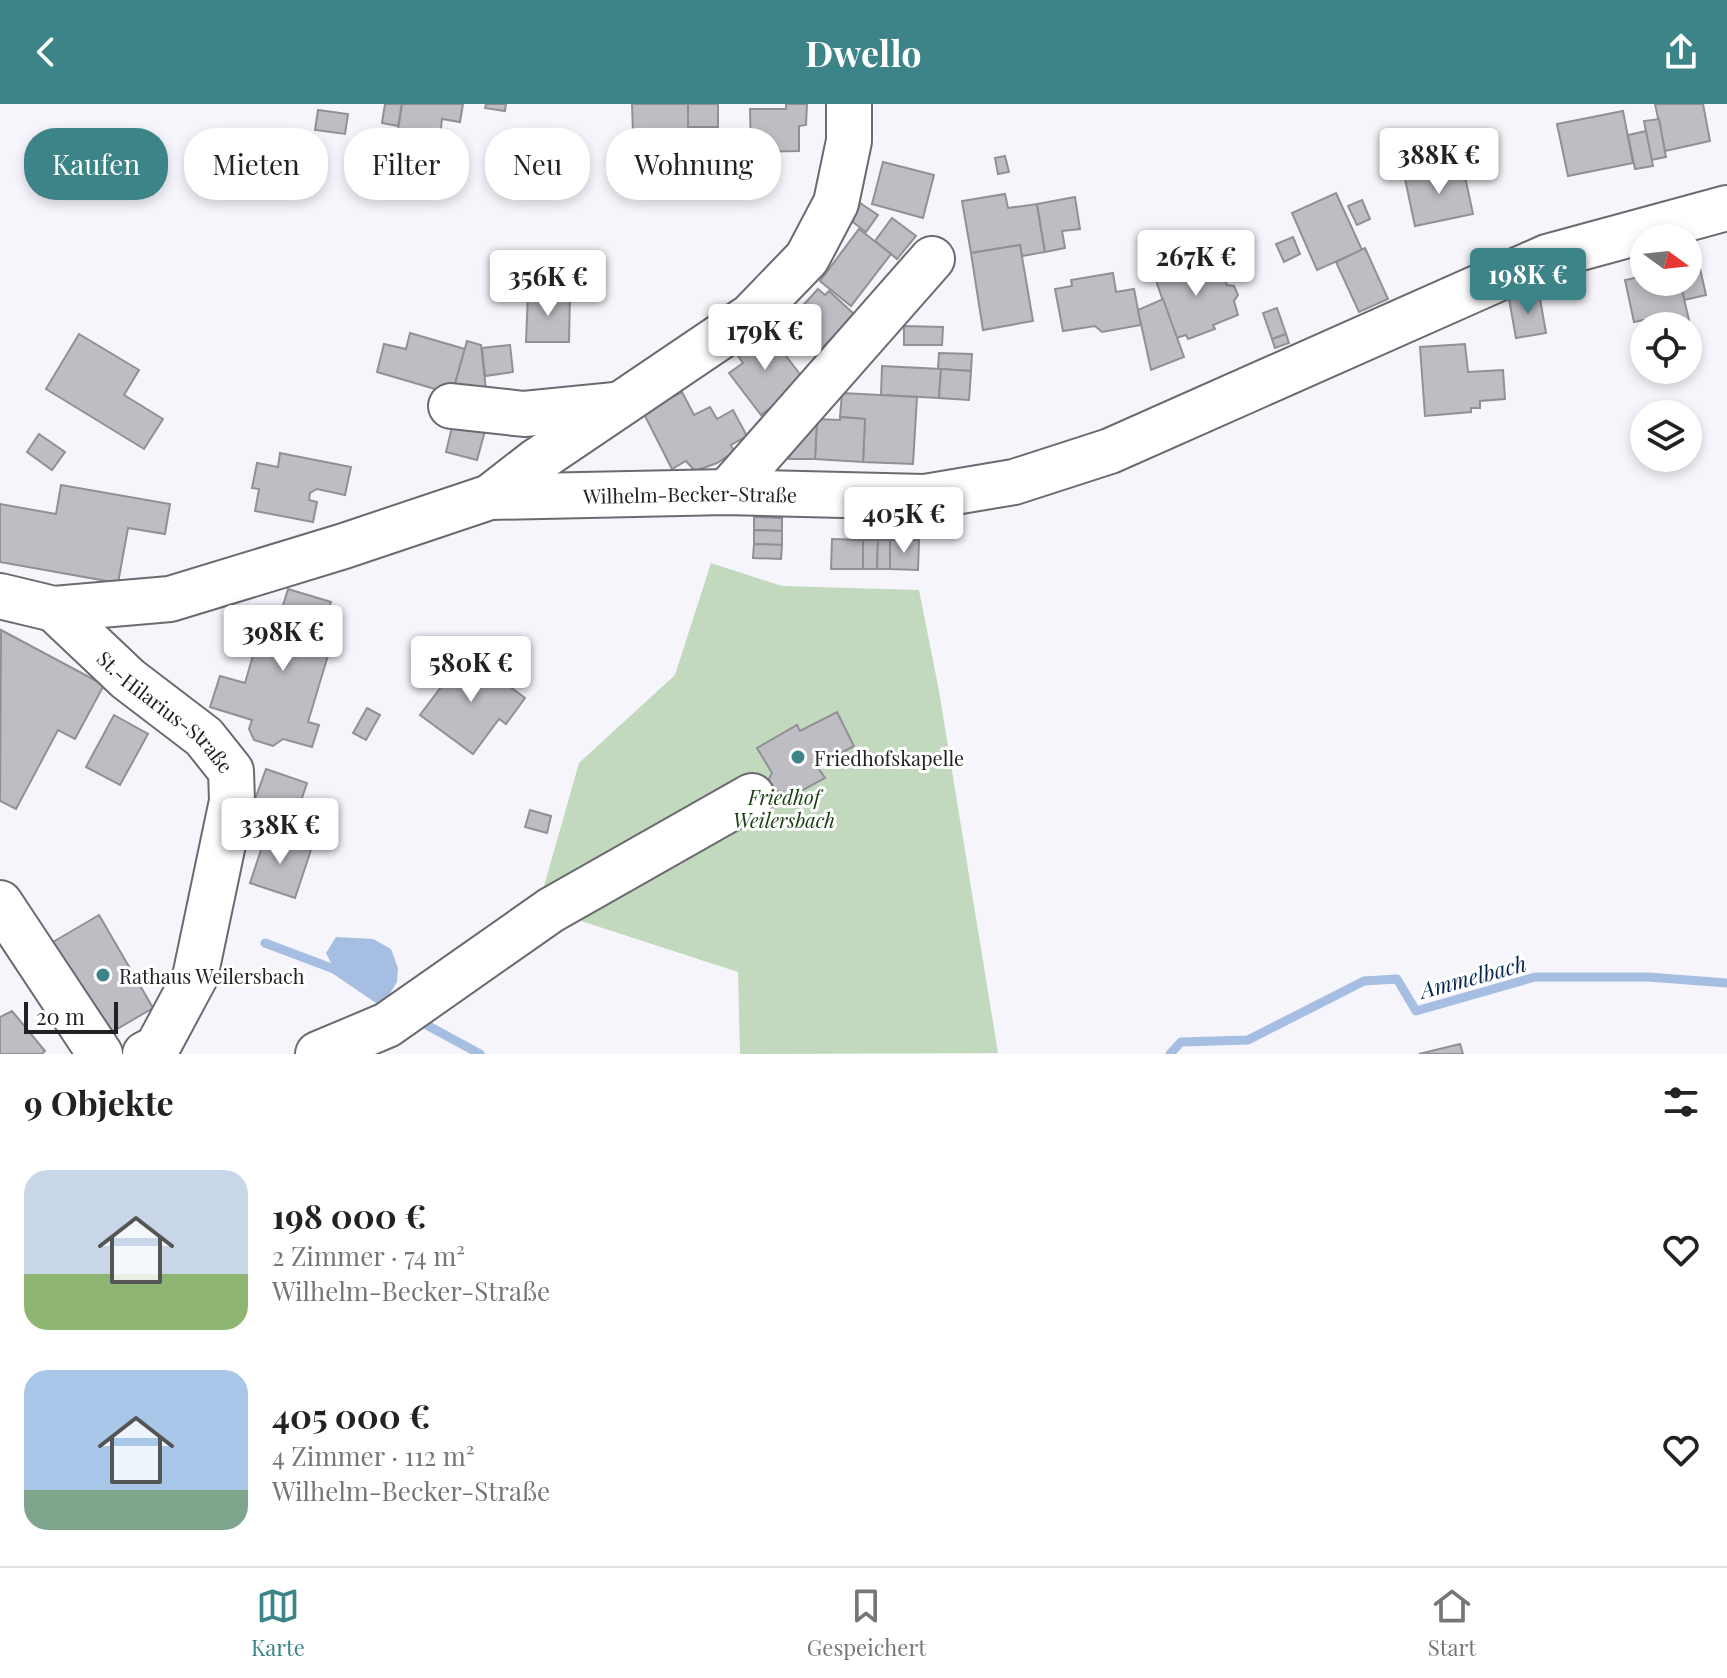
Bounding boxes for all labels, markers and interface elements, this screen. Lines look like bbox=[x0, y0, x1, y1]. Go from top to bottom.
text: Dwello bbox=[805, 28, 922, 76]
icon: back bbox=[24, 30, 68, 74]
icon: share bbox=[1659, 30, 1703, 74]
chip: Kaufen bbox=[24, 128, 168, 200]
chip: Mieten bbox=[184, 128, 328, 200]
chip: Filter bbox=[344, 128, 469, 200]
chip: Neu bbox=[485, 128, 590, 200]
chip: Wohnung bbox=[606, 128, 781, 200]
pin: 388K € bbox=[1374, 128, 1504, 196]
text: 388K € bbox=[1398, 136, 1480, 171]
north arrow bbox=[1630, 224, 1702, 296]
map controls bbox=[1630, 224, 1702, 472]
pin: 267K € bbox=[1131, 230, 1261, 298]
text: 267K € bbox=[1155, 238, 1237, 273]
pin: 198K € bbox=[1463, 248, 1593, 316]
pin: 356K € bbox=[483, 250, 613, 318]
text: 198K € bbox=[1488, 256, 1568, 291]
text: 356K € bbox=[508, 258, 588, 293]
pin: 179K € bbox=[700, 304, 830, 372]
text: 179K € bbox=[726, 312, 804, 347]
button: locate bbox=[1630, 312, 1702, 384]
button: layers bbox=[1630, 400, 1702, 472]
street label: Wilhelm-Becker-Straße bbox=[582, 478, 798, 509]
pin: 405K € bbox=[839, 487, 969, 555]
text: 405K € bbox=[862, 495, 946, 530]
pin: 398K € bbox=[218, 605, 348, 673]
text: 398K € bbox=[242, 613, 324, 648]
pin: 580K € bbox=[406, 636, 536, 704]
street label: St.-Hilarius-Straße bbox=[92, 644, 240, 778]
text: 580K € bbox=[429, 644, 513, 679]
place label: Friedhofskapelle bbox=[814, 744, 964, 771]
marker: Friedhofskapelle bbox=[789, 748, 807, 766]
park label: Friedhof Weilersbach bbox=[733, 783, 835, 833]
pin: 338K € bbox=[215, 798, 345, 866]
text: 338K € bbox=[240, 806, 320, 841]
water label: Ammelbach bbox=[1415, 947, 1529, 1005]
place label: Rathaus Weilersbach bbox=[119, 962, 305, 989]
marker: Rathaus Weilersbach bbox=[94, 966, 112, 984]
scale bar bbox=[24, 998, 118, 1034]
text: 20 m bbox=[36, 1001, 85, 1031]
text: 9 Objekte bbox=[24, 1079, 174, 1125]
icon: filters bbox=[1659, 1080, 1703, 1124]
text: 198 000 € bbox=[272, 1192, 426, 1238]
icon: home bbox=[88, 1202, 184, 1298]
icon: heart bbox=[1659, 1228, 1703, 1272]
text: 2 Zimmer · 74 m² bbox=[272, 1238, 465, 1273]
text: Wilhelm-Becker-Straße bbox=[272, 1273, 550, 1308]
text: 405 000 € bbox=[272, 1392, 430, 1438]
icon: home bbox=[88, 1402, 184, 1498]
icon: heart bbox=[1659, 1428, 1703, 1472]
text: 4 Zimmer · 112 m² bbox=[272, 1438, 475, 1473]
text: Wilhelm-Becker-Straße bbox=[272, 1473, 550, 1508]
tab: Karte bbox=[251, 1584, 305, 1662]
tab: Gespeichert bbox=[807, 1584, 926, 1662]
tab: Start bbox=[1428, 1584, 1476, 1662]

